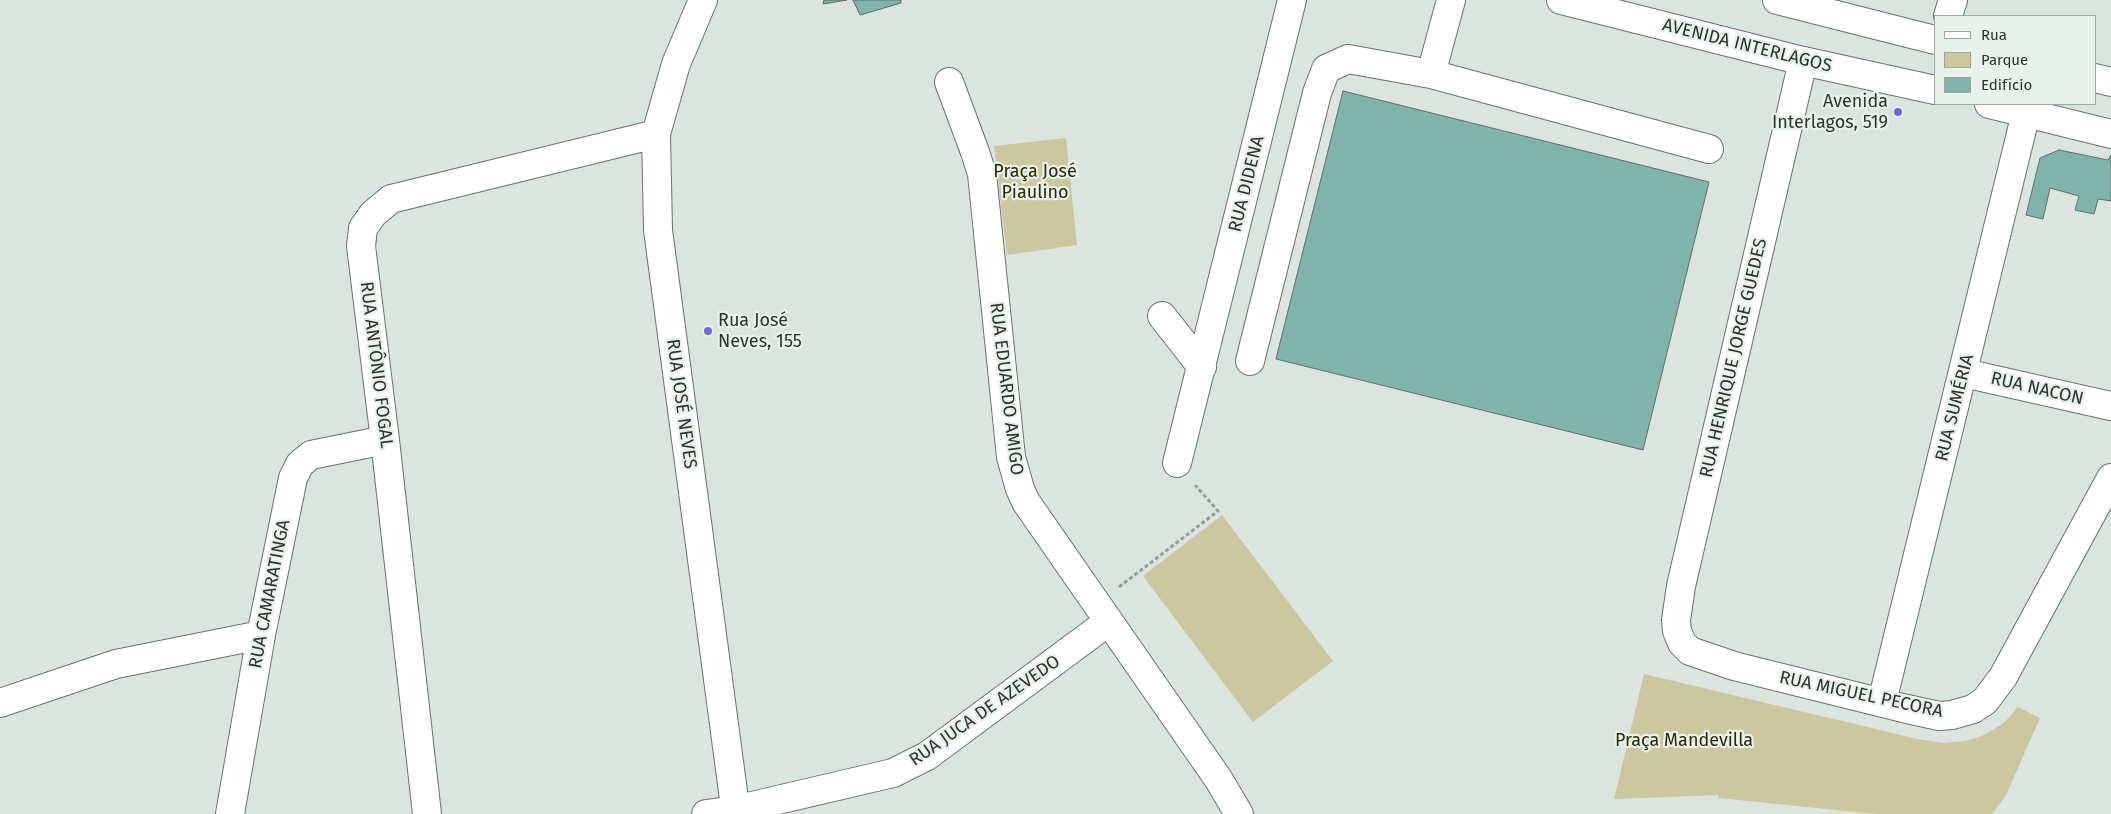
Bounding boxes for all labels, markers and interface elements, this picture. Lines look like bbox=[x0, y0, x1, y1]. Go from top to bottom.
street label: AVENIDA INTERLAGOS bbox=[1660, 14, 1834, 78]
legend bbox=[1934, 15, 2096, 105]
text: Rua bbox=[1981, 26, 2007, 44]
text: Parque bbox=[1981, 51, 2028, 69]
text: Edifício bbox=[1981, 76, 2032, 94]
place label: Avenida Interlagos, 519 bbox=[1772, 91, 1888, 134]
marker: Avenida Interlagos, 519 bbox=[1892, 106, 1904, 118]
street label: RUA DIDENA bbox=[1225, 134, 1269, 234]
park label: Praça José Piaulino bbox=[993, 161, 1077, 203]
street label: RUA HENRIQUE JORGE GUEDES bbox=[1696, 236, 1772, 480]
street label: RUA ANTÔNIO FOGAL bbox=[355, 280, 397, 450]
street label: RUA EDUARDO AMIGO bbox=[985, 301, 1027, 477]
place label: Rua José Neves, 155 bbox=[718, 310, 802, 352]
marker: Rua José Neves, 155 bbox=[702, 325, 714, 337]
street label: RUA JOSÉ NEVES bbox=[661, 338, 701, 470]
street label: RUA SUMÉRIA bbox=[1931, 352, 1979, 464]
street label: RUA NACON bbox=[1989, 368, 2085, 410]
street label: RUA CAMARATINGA bbox=[245, 518, 295, 670]
street label: RUA JUCA DE AZEVEDO bbox=[905, 651, 1065, 771]
street label: RUA MIGUEL PECORA bbox=[1777, 667, 1945, 723]
park label: Praça Mandevilla bbox=[1615, 730, 1753, 752]

